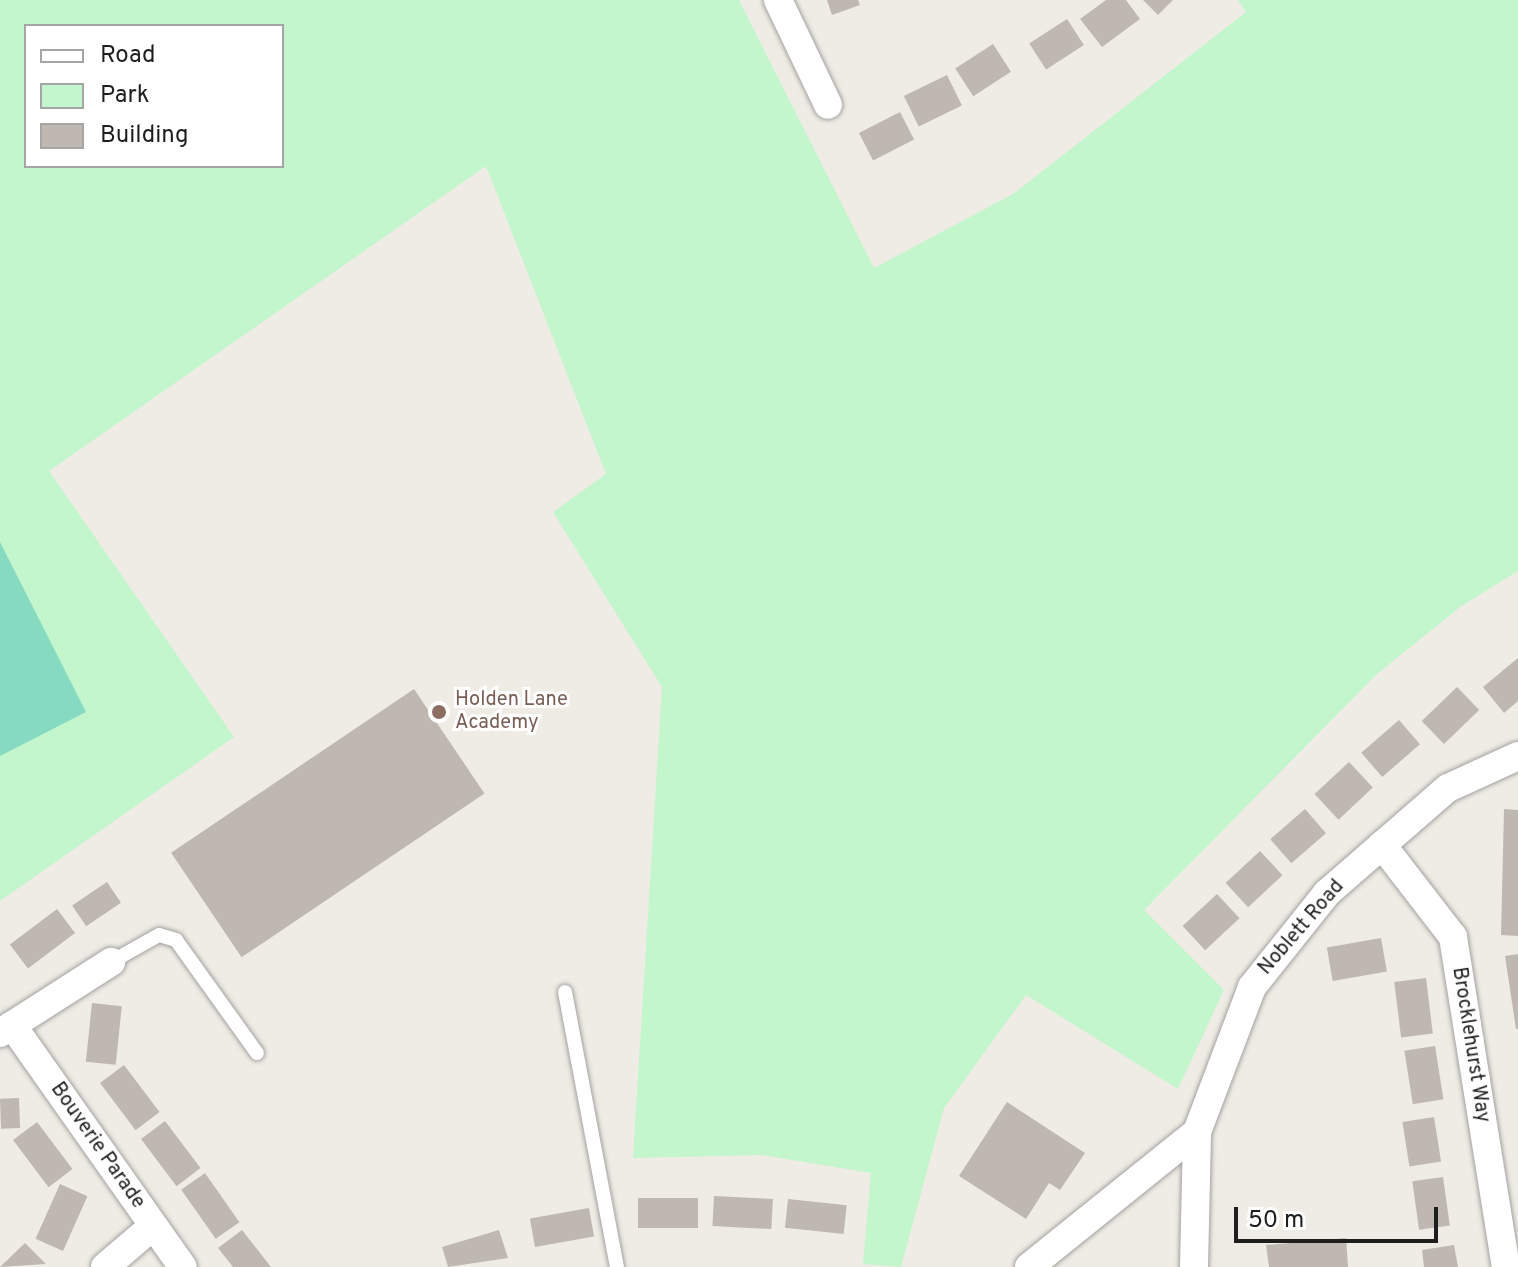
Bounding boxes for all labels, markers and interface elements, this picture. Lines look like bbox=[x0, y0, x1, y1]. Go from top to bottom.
legend bbox=[24, 24, 284, 168]
text: Road bbox=[100, 41, 156, 71]
text: Park bbox=[100, 81, 150, 111]
text: Building bbox=[100, 121, 189, 151]
place label: Holden Lane Academy bbox=[455, 688, 568, 735]
marker: Holden Lane Academy bbox=[430, 703, 448, 721]
street label: Noblett Road bbox=[1254, 876, 1350, 980]
street label: Brocklehurst Way bbox=[1446, 965, 1494, 1125]
street label: Bouverie Parade bbox=[45, 1078, 149, 1214]
scale bar bbox=[1238, 1191, 1442, 1241]
text: 50 m bbox=[1248, 1206, 1304, 1236]

